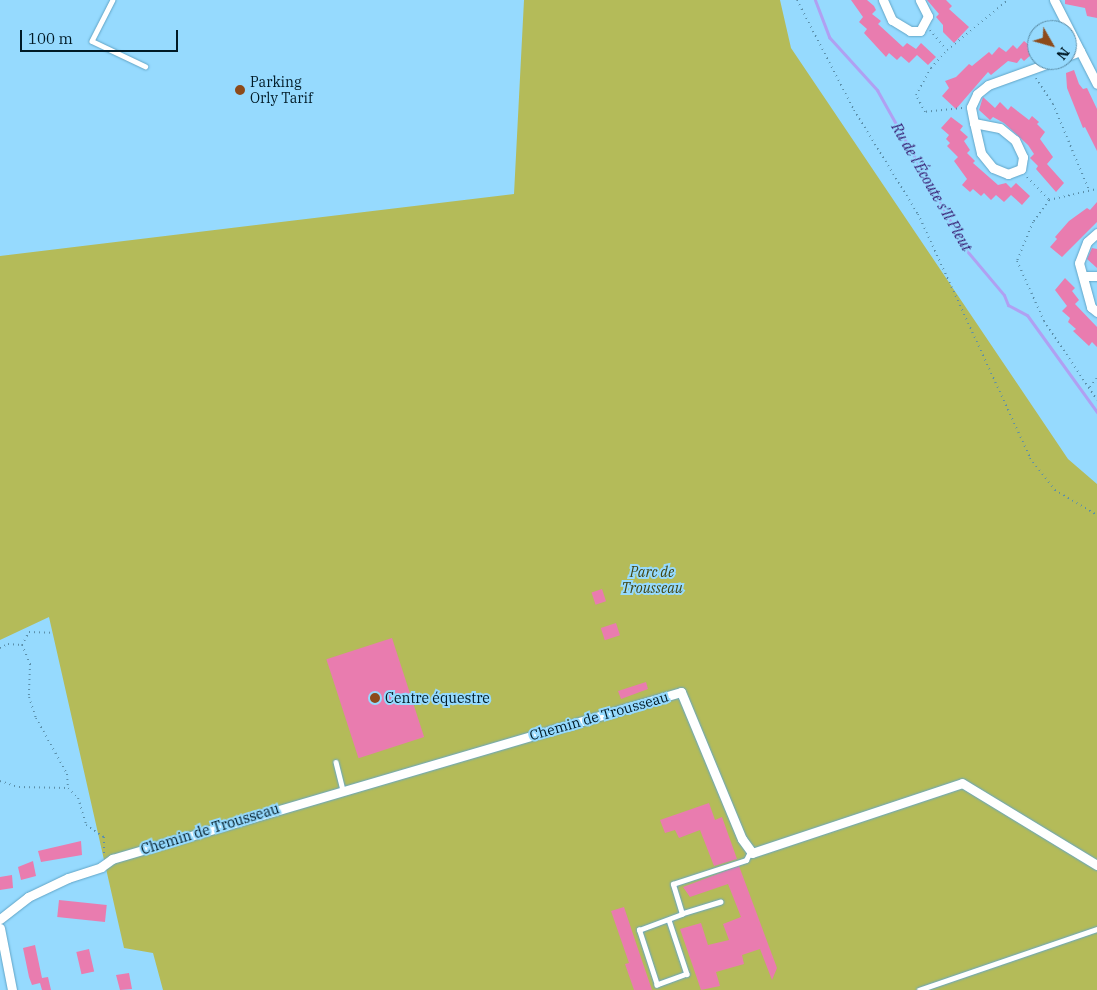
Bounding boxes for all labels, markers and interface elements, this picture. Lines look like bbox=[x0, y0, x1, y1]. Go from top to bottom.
scale bar bbox=[22, 20, 180, 52]
north arrow bbox=[1027, 20, 1077, 70]
text: 100 m bbox=[28, 29, 73, 48]
text: N bbox=[1053, 44, 1074, 64]
place label: Parking Orly Tarif bbox=[250, 74, 313, 106]
marker: Parking Orly Tarif bbox=[234, 84, 246, 96]
water label: Ru de l'Écoute s'Il Pleut bbox=[888, 119, 976, 255]
park label: Parc de Trousseau bbox=[621, 564, 683, 596]
street label: Chemin de Trousseau bbox=[528, 688, 670, 744]
place label: Centre équestre bbox=[385, 690, 490, 706]
marker: Centre équestre bbox=[369, 692, 381, 704]
street label: Chemin de Trousseau bbox=[139, 800, 281, 858]

